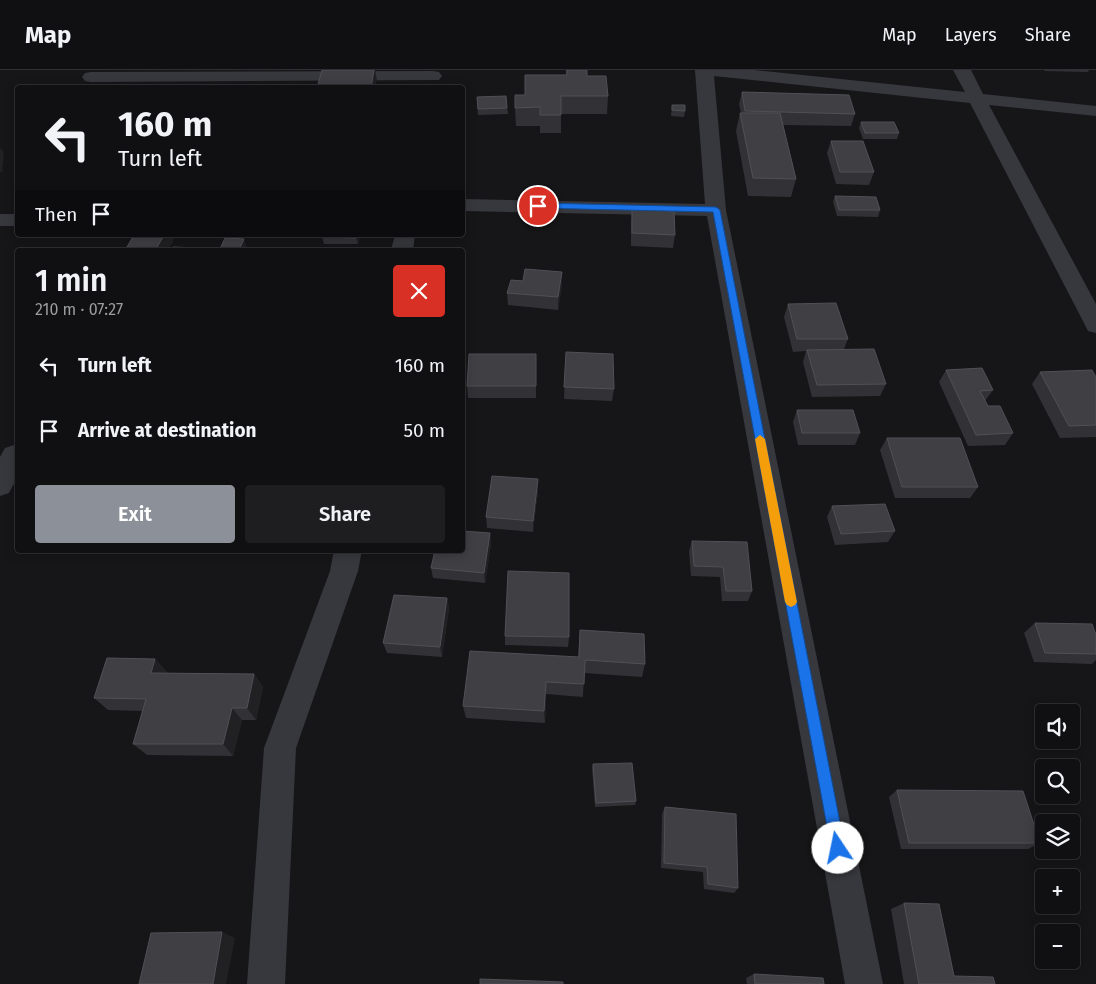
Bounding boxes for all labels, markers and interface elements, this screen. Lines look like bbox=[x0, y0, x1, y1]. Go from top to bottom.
text: Map bbox=[25, 21, 71, 49]
text: Map bbox=[882, 24, 917, 46]
text: Layers bbox=[945, 24, 997, 46]
text: Share bbox=[1025, 24, 1071, 46]
text: 160 m bbox=[118, 103, 212, 145]
icon: left bbox=[35, 105, 100, 170]
text: Turn left bbox=[118, 145, 202, 172]
pin bbox=[517, 185, 559, 227]
icon: arrive bbox=[524, 192, 552, 220]
icon: arrive bbox=[87, 200, 115, 228]
text: Then bbox=[35, 203, 77, 226]
text: 1 min bbox=[35, 263, 107, 299]
button: close bbox=[393, 265, 445, 317]
text: 210 m · 07:27 bbox=[35, 300, 123, 319]
icon: left bbox=[35, 352, 63, 380]
text: Turn left bbox=[78, 354, 152, 377]
text: 160 m bbox=[395, 354, 445, 377]
icon: arrive bbox=[35, 417, 63, 445]
text: Arrive at destination bbox=[78, 419, 257, 442]
text: 50 m bbox=[404, 419, 445, 442]
button: Exit bbox=[35, 485, 235, 543]
button: Share bbox=[245, 485, 445, 543]
map controls bbox=[1035, 704, 1080, 969]
button: sound bbox=[1035, 704, 1080, 749]
button: search bbox=[1035, 759, 1080, 804]
button: layers bbox=[1035, 814, 1080, 859]
position arrow bbox=[811, 821, 863, 873]
button: + bbox=[1035, 869, 1080, 914]
button: − bbox=[1035, 924, 1080, 969]

